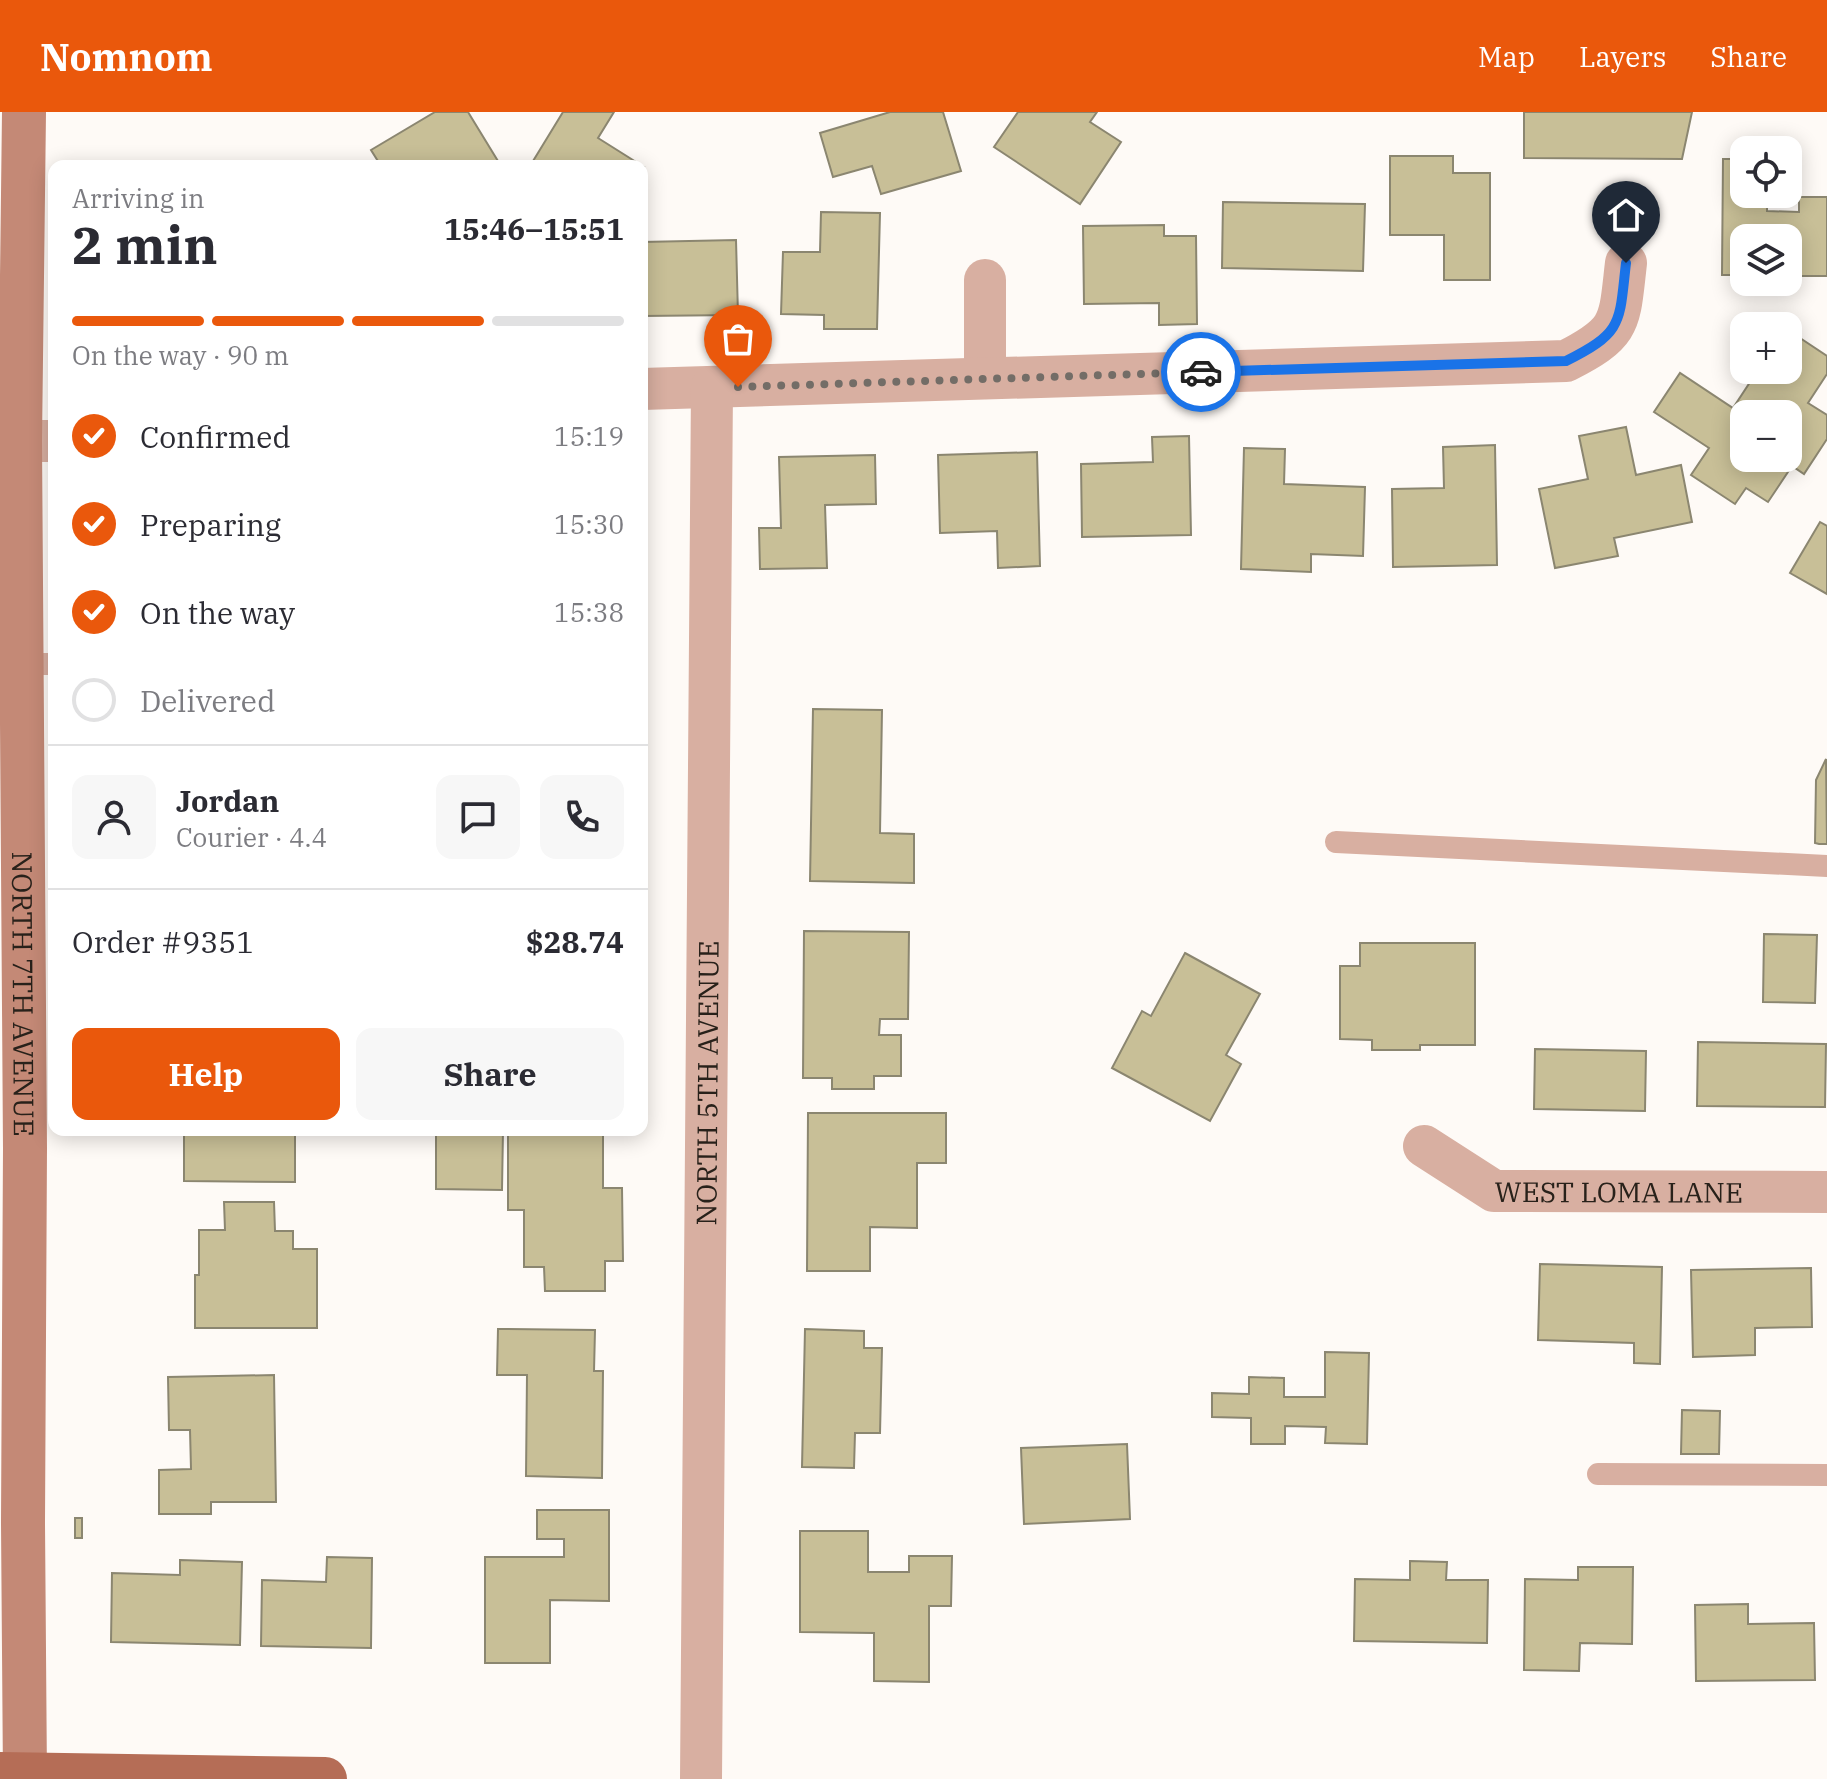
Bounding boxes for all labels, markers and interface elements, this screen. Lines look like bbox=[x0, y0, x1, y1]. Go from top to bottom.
text: Nomnom bbox=[40, 32, 213, 81]
text: Map bbox=[1478, 38, 1535, 75]
text: Layers bbox=[1579, 38, 1666, 75]
text: Share bbox=[1710, 38, 1787, 75]
map controls bbox=[1730, 136, 1802, 472]
button: locate bbox=[1730, 136, 1802, 208]
text: Arriving in bbox=[72, 181, 205, 215]
pin bbox=[1592, 181, 1660, 263]
icon: home bbox=[1604, 193, 1648, 237]
text: 15:46–15:51 bbox=[444, 209, 624, 248]
text: 2 min bbox=[72, 211, 218, 278]
button: layers bbox=[1730, 224, 1802, 296]
pin bbox=[704, 305, 772, 387]
button: + bbox=[1730, 312, 1802, 384]
icon: bag bbox=[716, 317, 760, 361]
courier bbox=[1161, 332, 1241, 412]
text: On the way · 90 m bbox=[72, 338, 289, 372]
icon: car bbox=[1179, 350, 1223, 394]
button: − bbox=[1730, 400, 1802, 472]
icon: check bbox=[72, 414, 116, 458]
text: Confirmed bbox=[140, 417, 291, 456]
text: 15:19 bbox=[554, 419, 624, 453]
icon: check bbox=[72, 502, 116, 546]
text: Preparing bbox=[140, 505, 281, 544]
text: 15:30 bbox=[554, 507, 624, 541]
icon: check bbox=[72, 590, 116, 634]
text: On the way bbox=[140, 593, 295, 632]
text: 15:38 bbox=[554, 595, 624, 629]
text: Delivered bbox=[140, 681, 275, 720]
button: person bbox=[72, 775, 156, 859]
button: chat bbox=[436, 775, 520, 859]
button: phone bbox=[540, 775, 624, 859]
text: Jordan bbox=[176, 781, 279, 820]
text: Courier · 4.4 bbox=[176, 820, 327, 854]
street label: NORTH 7TH AVENUE bbox=[4, 851, 43, 1137]
text: Order #9351 bbox=[72, 922, 254, 961]
text: $28.74 bbox=[526, 922, 624, 961]
street label: NORTH 5TH AVENUE bbox=[687, 940, 726, 1226]
button: Help bbox=[72, 1028, 340, 1120]
button: Share bbox=[356, 1028, 624, 1120]
street label: WEST LOMA LANE bbox=[1495, 1173, 1743, 1210]

